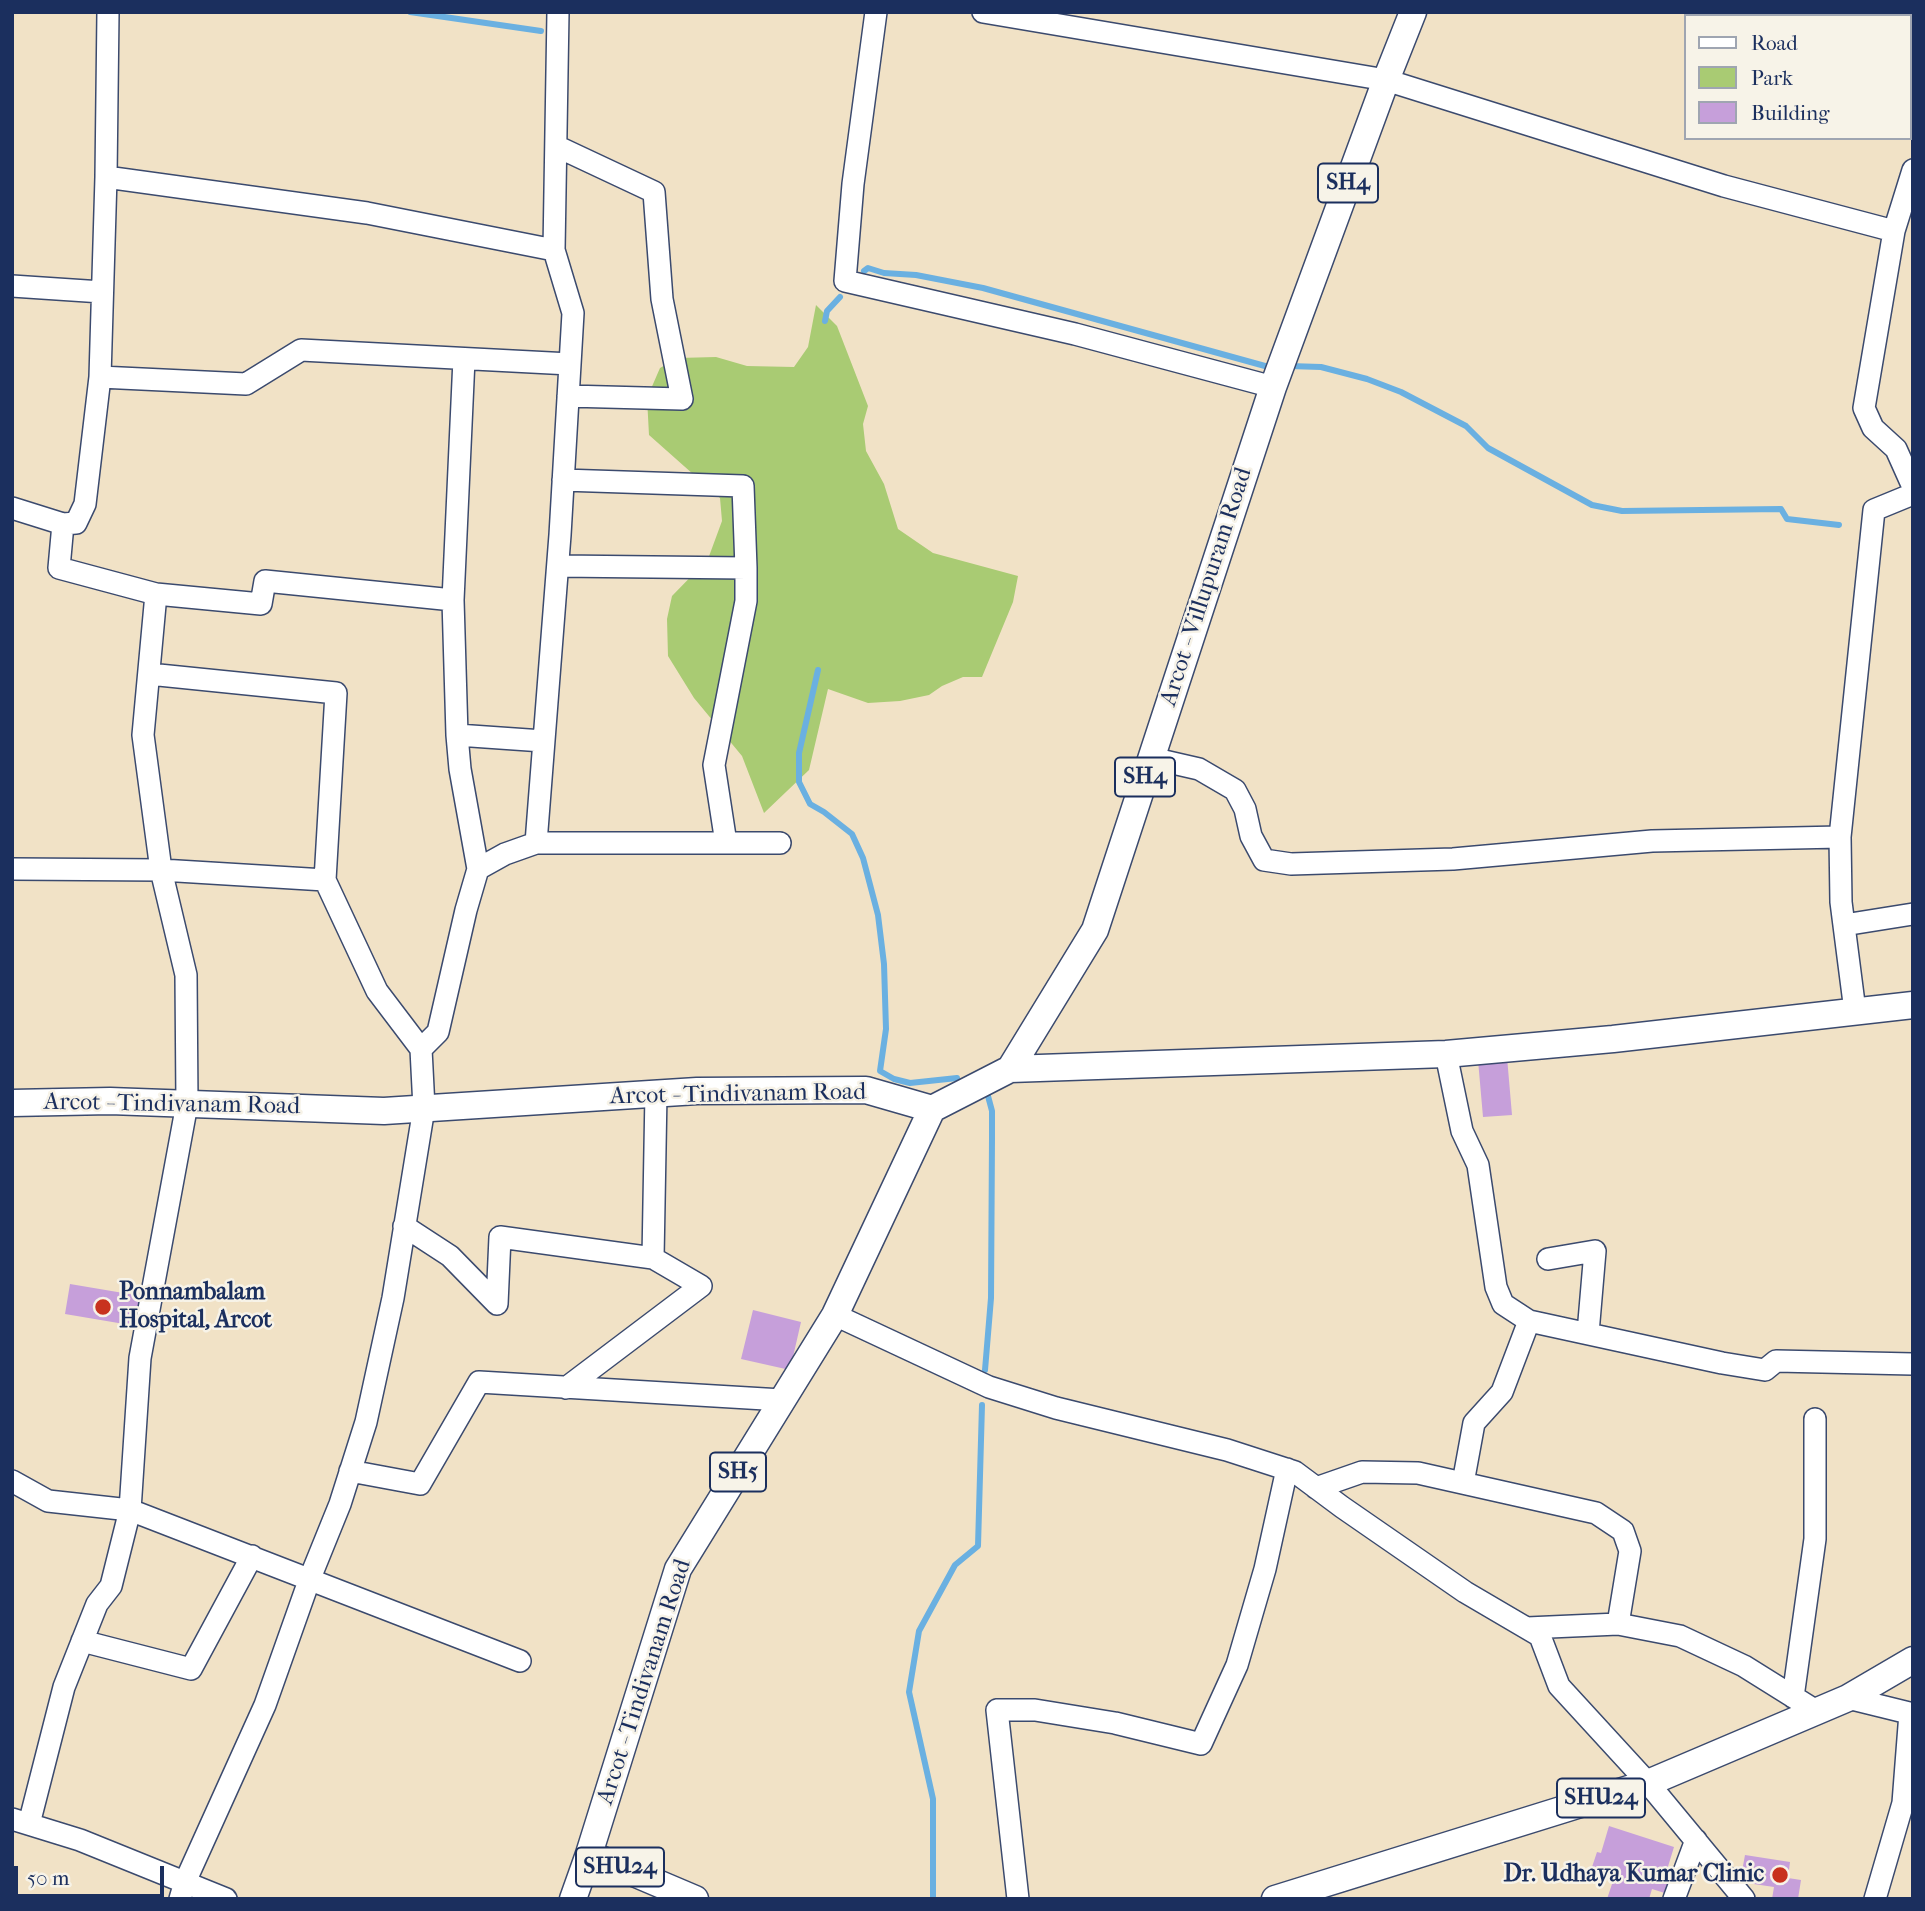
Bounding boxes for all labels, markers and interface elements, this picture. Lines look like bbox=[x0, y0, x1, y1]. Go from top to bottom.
legend bbox=[1684, 14, 1911, 140]
text: Road bbox=[1751, 31, 1798, 55]
text: Park bbox=[1751, 66, 1793, 90]
text: Building bbox=[1751, 101, 1829, 125]
road number: SH4 bbox=[1318, 164, 1378, 202]
street label: Arcot - Villupuram Road bbox=[1155, 464, 1259, 710]
road number: SH4 bbox=[1115, 758, 1175, 796]
street label: Arcot - Tindivanam Road bbox=[610, 1078, 866, 1112]
street label: Arcot - Tindivanam Road bbox=[44, 1088, 300, 1122]
place label: Ponnambalam Hospital, Arcot bbox=[119, 1279, 272, 1335]
marker: Ponnambalam Hospital, Arcot bbox=[93, 1297, 113, 1317]
road number: SH5 bbox=[710, 1452, 766, 1492]
street label: Arcot - Tindivanam Road bbox=[592, 1556, 698, 1808]
road number: SHU24 bbox=[1557, 1778, 1645, 1817]
road number: SHU24 bbox=[576, 1848, 664, 1886]
scale bar bbox=[18, 1852, 168, 1896]
place label: Dr. Udhaya Kumar Clinic bbox=[1504, 1861, 1764, 1889]
marker: Dr. Udhaya Kumar Clinic bbox=[1770, 1865, 1790, 1885]
text: 50 m bbox=[27, 1866, 70, 1890]

